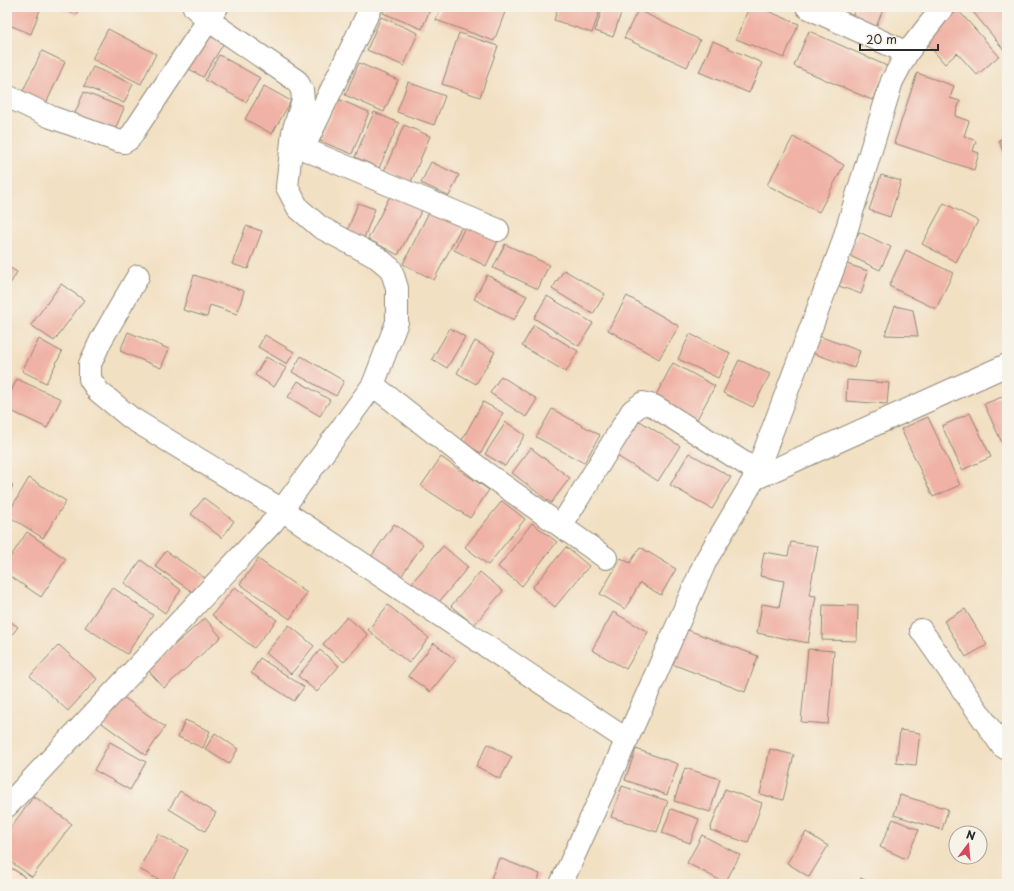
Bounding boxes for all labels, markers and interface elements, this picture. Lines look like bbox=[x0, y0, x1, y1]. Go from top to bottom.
scale bar bbox=[860, 26, 938, 52]
text: 20 m bbox=[866, 30, 897, 48]
north arrow bbox=[948, 825, 988, 865]
text: N bbox=[964, 826, 978, 844]

